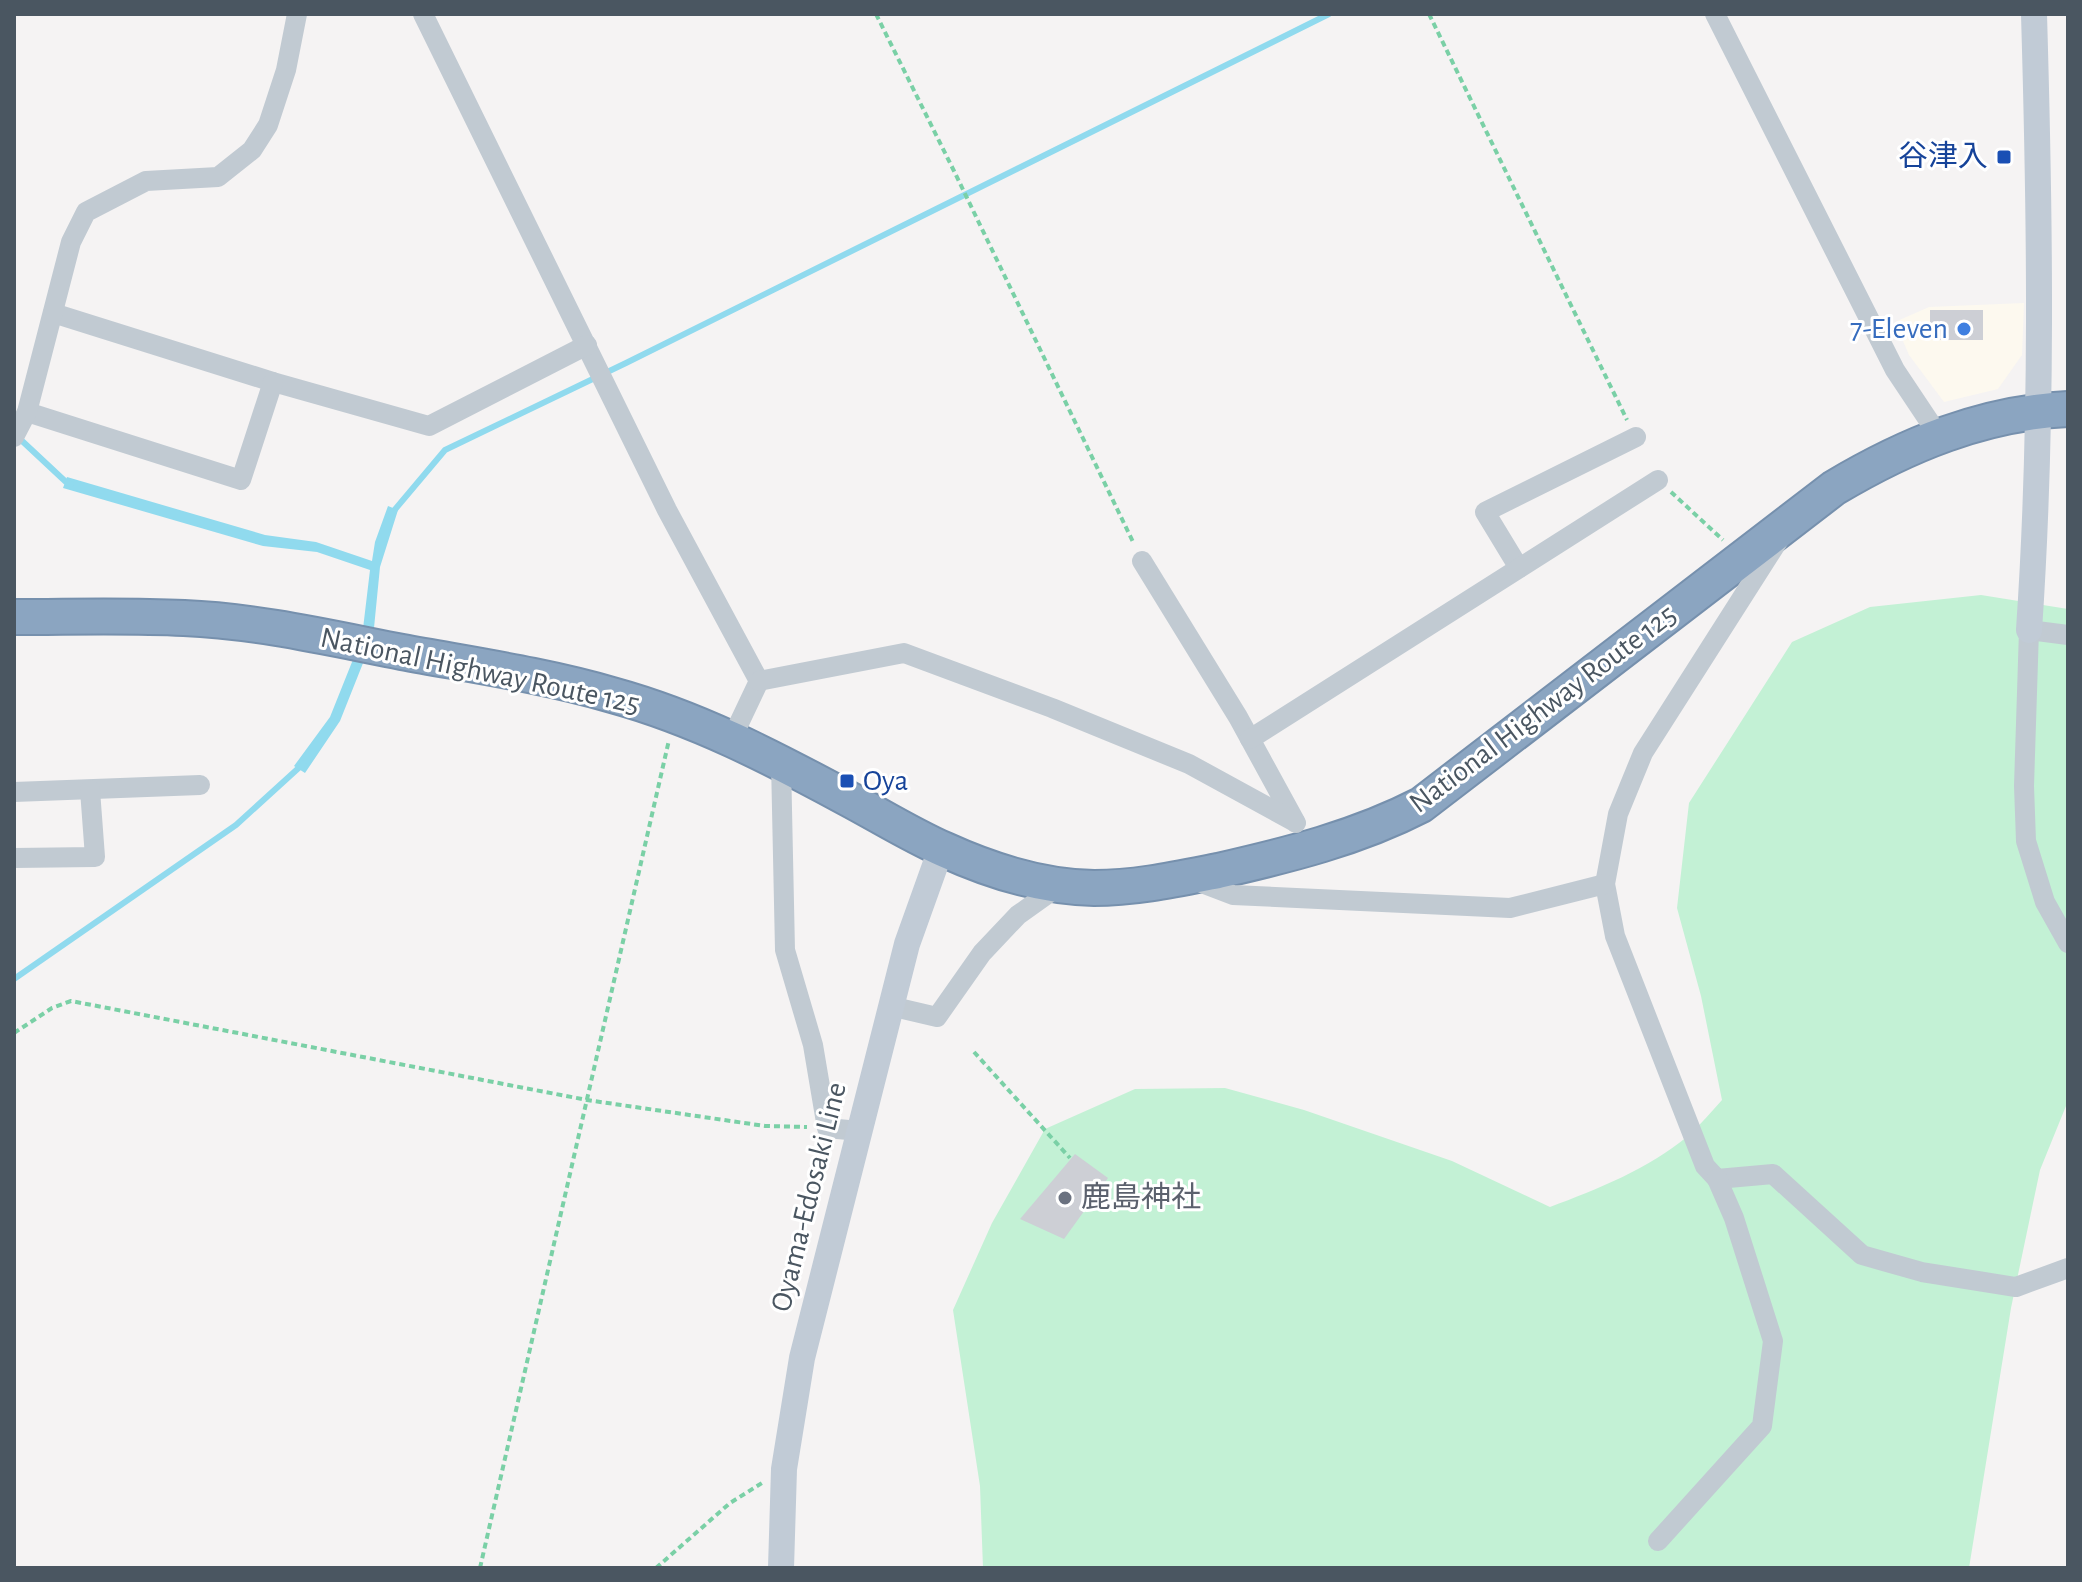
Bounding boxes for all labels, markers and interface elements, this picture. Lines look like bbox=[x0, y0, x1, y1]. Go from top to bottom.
place label: 谷津入 bbox=[1898, 140, 1988, 172]
marker: 谷津入 bbox=[1995, 148, 2013, 166]
place label: 7-Eleven bbox=[1850, 314, 1948, 344]
marker: 7-Eleven bbox=[1955, 320, 1973, 338]
street label: National Highway Route 125 bbox=[1404, 599, 1682, 819]
street label: National Highway Route 125 bbox=[318, 623, 642, 719]
place label: Oya bbox=[863, 766, 908, 796]
marker: Oya bbox=[838, 772, 856, 790]
street label: Oyama-Edosaki Line bbox=[766, 1079, 852, 1315]
place label: 鹿島神社 bbox=[1081, 1181, 1201, 1213]
marker: 鹿島神社 bbox=[1056, 1189, 1074, 1207]

